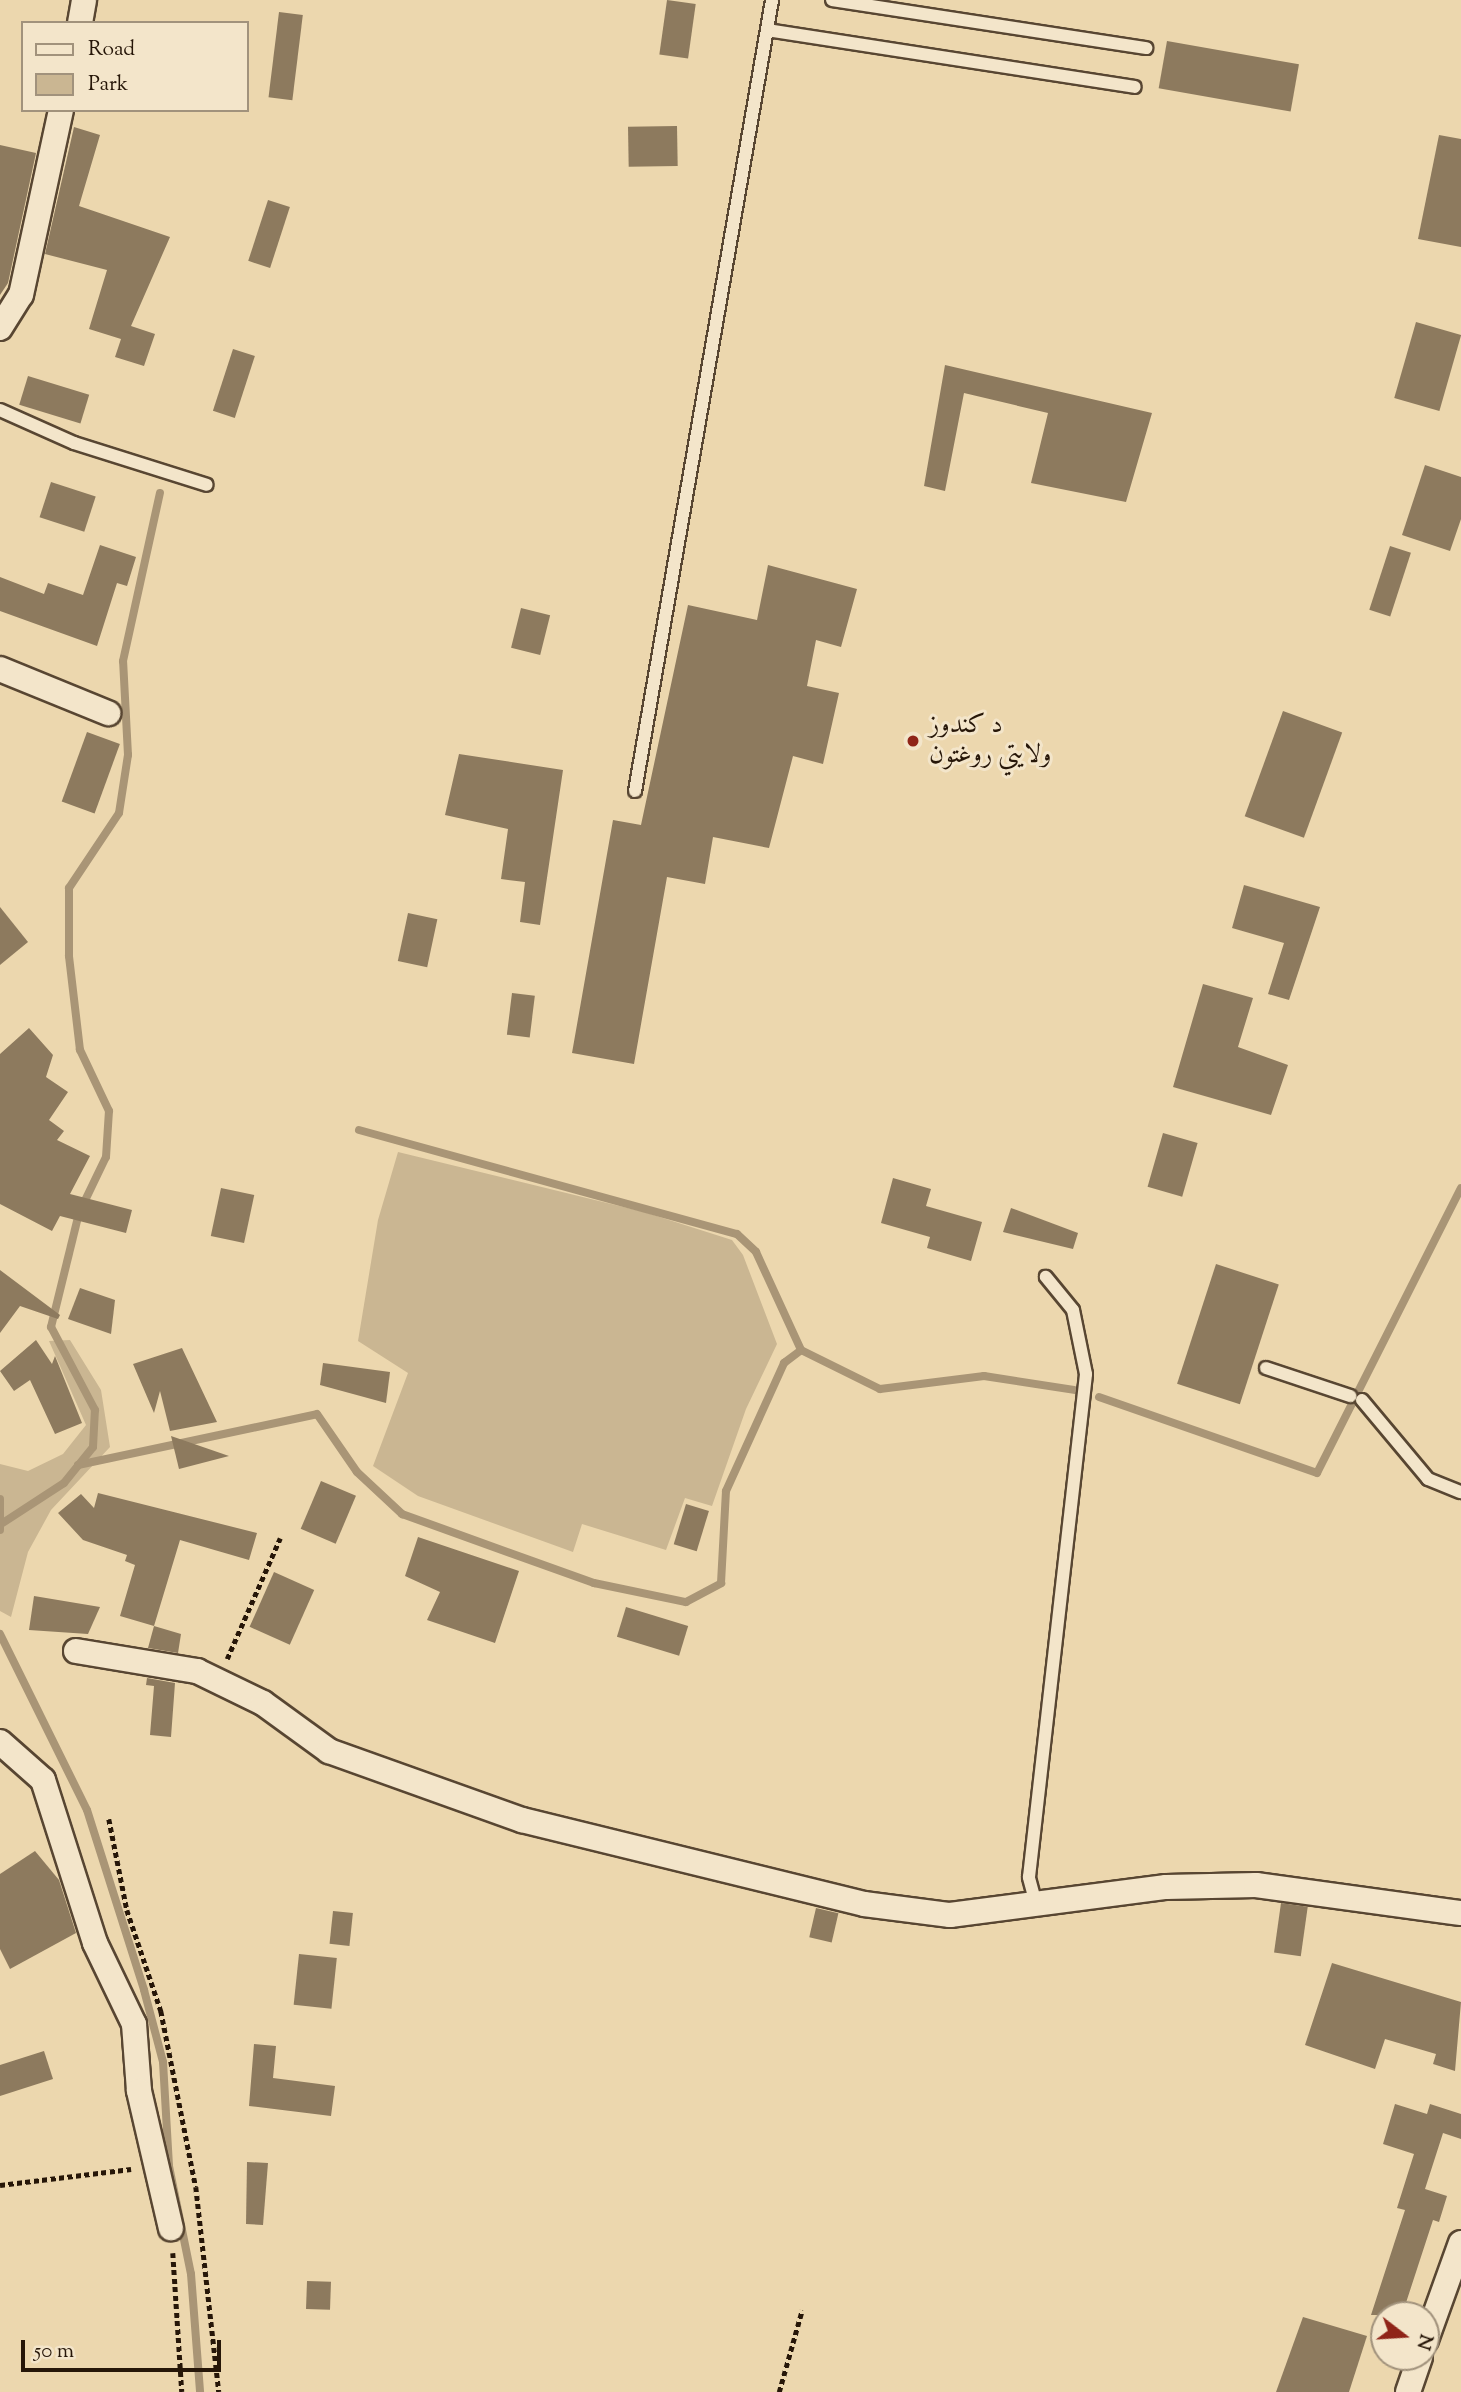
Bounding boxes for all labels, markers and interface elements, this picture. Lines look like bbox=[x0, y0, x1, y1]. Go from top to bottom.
legend bbox=[21, 21, 248, 112]
text: Road bbox=[88, 35, 135, 65]
text: Park bbox=[88, 70, 128, 100]
place label: د کندوز ولایتي روغتون bbox=[929, 710, 1051, 772]
marker: د کندوز ولایتي روغتون bbox=[903, 731, 923, 751]
north arrow bbox=[1370, 2301, 1440, 2371]
scale bar bbox=[24, 2326, 224, 2370]
text: N bbox=[1409, 2330, 1439, 2353]
text: 50 m bbox=[34, 2337, 74, 2367]

